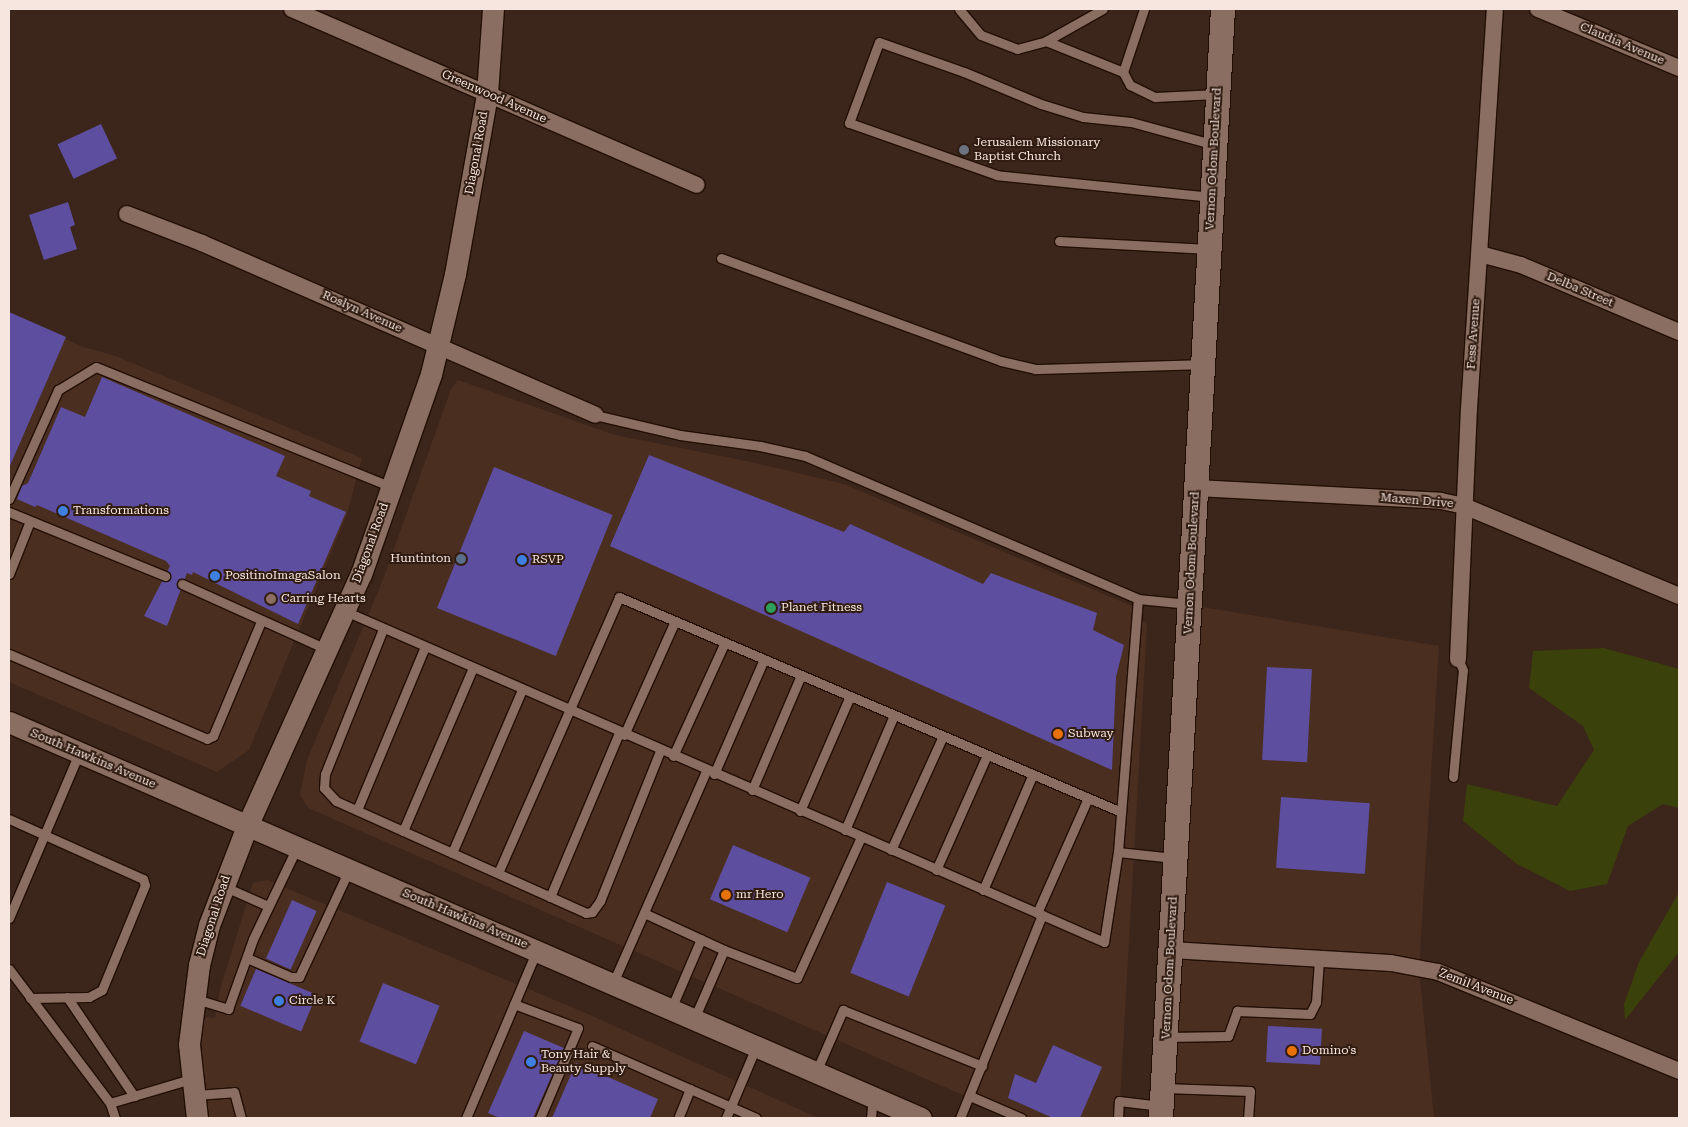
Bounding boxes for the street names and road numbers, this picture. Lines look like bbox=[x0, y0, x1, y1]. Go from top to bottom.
street label: Claudia Avenue bbox=[1578, 20, 1666, 68]
street label: Greenwood Avenue bbox=[439, 67, 549, 127]
street label: Vernon Odom Boulevard bbox=[1203, 87, 1225, 231]
street label: Diagonal Road bbox=[463, 110, 491, 196]
street label: Delba Street bbox=[1544, 269, 1616, 311]
street label: Roslyn Avenue bbox=[320, 288, 404, 336]
street label: Fess Avenue bbox=[1464, 298, 1484, 370]
street label: Vernon Odom Boulevard bbox=[1181, 491, 1203, 635]
street label: Maxen Drive bbox=[1380, 491, 1454, 511]
street label: Diagonal Road bbox=[350, 501, 392, 585]
street label: South Hawkins Avenue bbox=[28, 726, 158, 792]
street label: Diagonal Road bbox=[194, 874, 234, 958]
street label: South Hawkins Avenue bbox=[400, 886, 530, 952]
street label: Vernon Odom Boulevard bbox=[1159, 896, 1181, 1040]
street label: Zemil Avenue bbox=[1437, 966, 1515, 1008]

